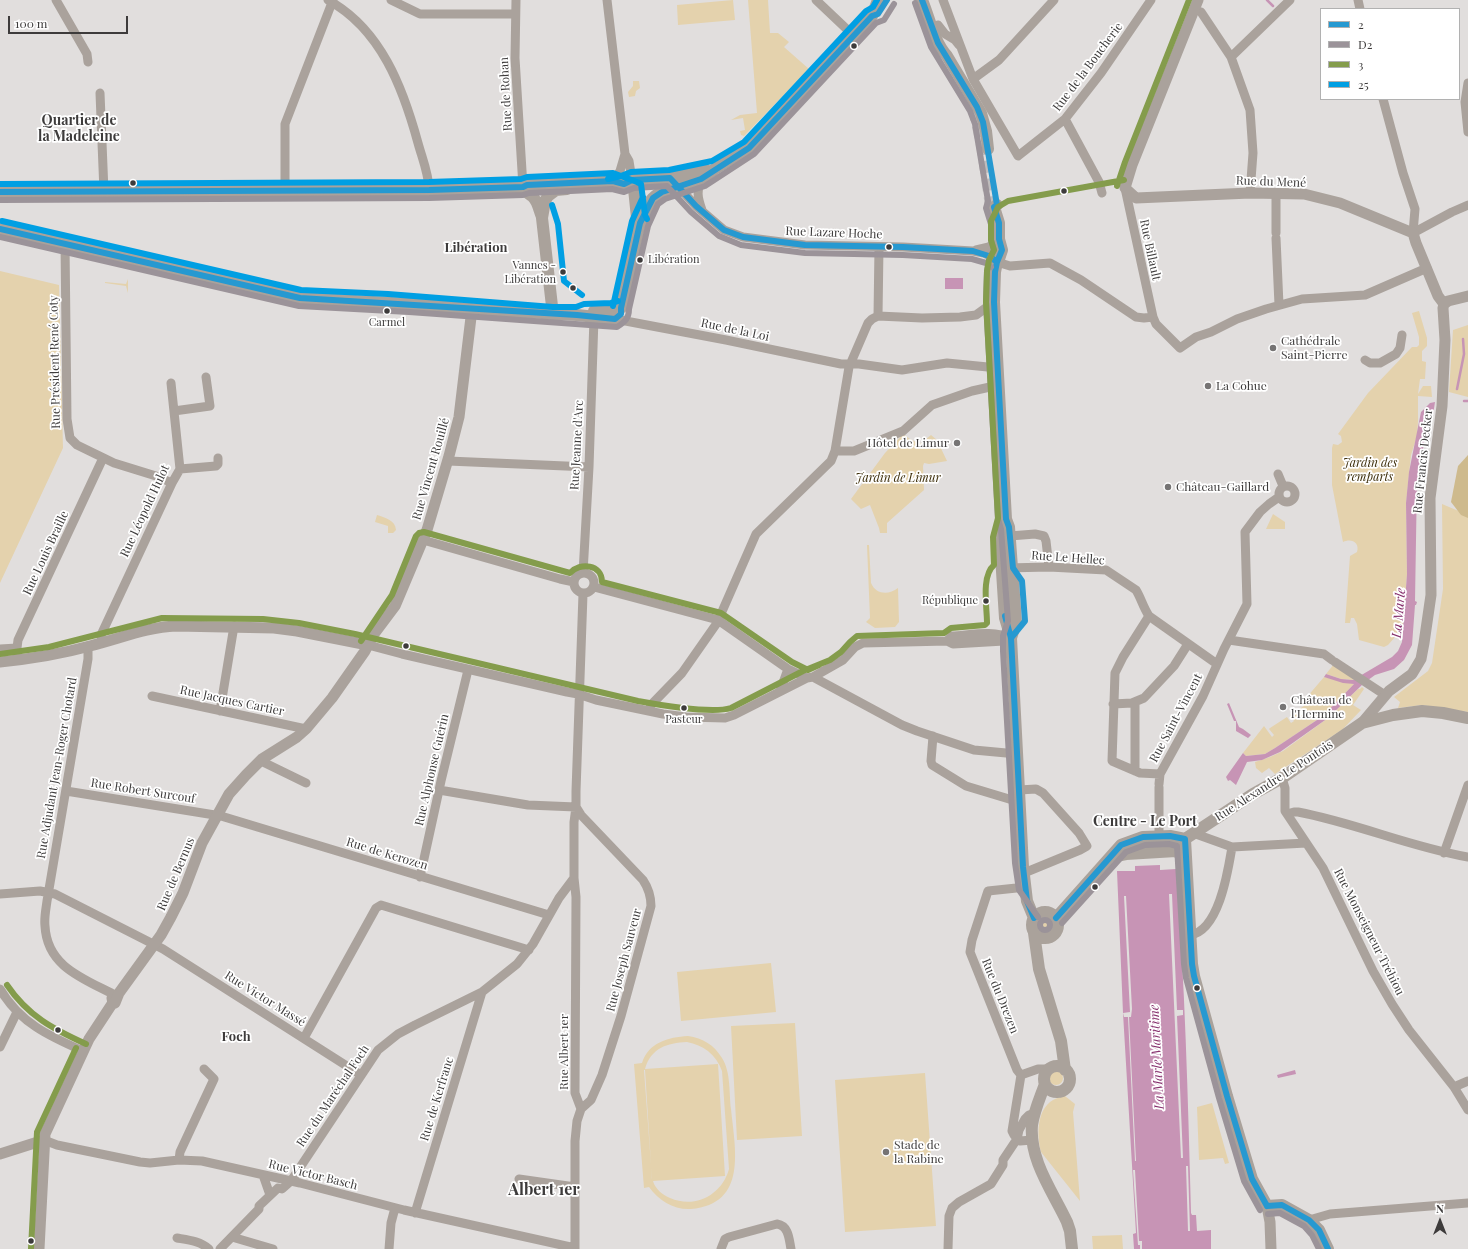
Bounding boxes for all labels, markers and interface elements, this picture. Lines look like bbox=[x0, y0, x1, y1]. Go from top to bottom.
scale bar bbox=[10, 8, 130, 34]
legend bbox=[1320, 8, 1460, 100]
text: 100 m bbox=[15, 15, 47, 31]
text: 2 bbox=[1358, 16, 1364, 32]
street label: Rue de la Boucherie bbox=[1050, 20, 1126, 114]
text: D2 bbox=[1358, 36, 1372, 52]
unlabelled marker bbox=[849, 41, 859, 51]
text: 3 bbox=[1358, 56, 1363, 72]
street label: Rue de Rohan bbox=[497, 57, 515, 131]
text: 25 bbox=[1358, 76, 1369, 92]
district label: Quartier de la Madeleine bbox=[38, 113, 120, 146]
street label: Rue du Mené bbox=[1236, 174, 1306, 190]
unlabelled marker bbox=[128, 178, 138, 188]
unlabelled marker bbox=[1059, 186, 1069, 196]
street label: Rue Billault bbox=[1136, 218, 1164, 282]
street label: Rue Lazare Hoche bbox=[785, 224, 883, 242]
district label: Libération bbox=[445, 240, 507, 256]
unlabelled marker bbox=[884, 242, 894, 252]
place label: Libération bbox=[648, 253, 700, 267]
marker: Libération bbox=[635, 255, 645, 265]
place label: Vannes - Libération bbox=[504, 259, 556, 285]
marker: Vannes - Libération bbox=[558, 267, 568, 277]
unlabelled marker bbox=[568, 283, 578, 293]
street label: Rue Président René Coty bbox=[47, 295, 63, 429]
marker: Carmel bbox=[382, 306, 392, 316]
place label: Carmel bbox=[369, 316, 405, 330]
street label: Rue de la Loi bbox=[700, 316, 770, 344]
place label: Cathédrale Saint-Pierre bbox=[1281, 334, 1347, 362]
marker: Cathédrale Saint-Pierre bbox=[1268, 343, 1278, 353]
place label: La Cohue bbox=[1216, 379, 1267, 393]
marker: La Cohue bbox=[1203, 381, 1213, 391]
street label: Rue Jeanne d'Arc bbox=[567, 400, 587, 490]
street label: Rue Francis Decker bbox=[1410, 408, 1436, 514]
street label: Rue Vincent Rouillé bbox=[410, 416, 452, 522]
place label: Hôtel de Limur bbox=[867, 436, 949, 450]
marker: Hôtel de Limur bbox=[952, 438, 962, 448]
park label: Jardin des remparts bbox=[1343, 456, 1397, 484]
street label: Rue Léopold Hulot bbox=[117, 463, 173, 559]
park label: Jardin de Limur bbox=[855, 471, 941, 485]
place label: Château-Gaillard bbox=[1176, 480, 1269, 494]
marker: Château-Gaillard bbox=[1163, 482, 1173, 492]
street label: Rue Louis Braille bbox=[20, 509, 72, 597]
street label: Rue Le Hellec bbox=[1031, 548, 1105, 568]
water label: La Marle bbox=[1389, 587, 1409, 639]
place label: République bbox=[922, 594, 978, 608]
marker: République bbox=[981, 596, 991, 606]
unlabelled marker bbox=[401, 641, 411, 651]
street label: Rue Saint-Vincent bbox=[1147, 671, 1205, 765]
street label: Rue Adjudant Jean-Roger Chotard bbox=[34, 676, 80, 860]
street label: Rue Jacques Cartier bbox=[179, 683, 285, 719]
place label: Château de l'Hermine bbox=[1291, 693, 1352, 721]
marker: Château de l'Hermine bbox=[1278, 702, 1288, 712]
marker: Pasteur bbox=[679, 703, 689, 713]
street label: Rue Alphonse Guérin bbox=[412, 713, 452, 827]
place label: Pasteur bbox=[665, 713, 703, 727]
street label: Rue Alexandre Le Pontois bbox=[1212, 738, 1336, 824]
street label: Rue Robert Surcouf bbox=[90, 776, 196, 806]
district label: Centre - Le Port bbox=[1093, 814, 1197, 830]
street label: Rue de Bernus bbox=[154, 835, 198, 913]
street label: Rue de Kerozen bbox=[345, 835, 429, 873]
street label: Rue Monseigneur Tréhiou bbox=[1331, 866, 1407, 998]
unlabelled marker bbox=[1090, 882, 1100, 892]
street label: Rue Joseph Sauveur bbox=[603, 907, 645, 1013]
street label: Rue du Drezen bbox=[978, 956, 1022, 1036]
street label: Rue Victor Massé bbox=[222, 968, 308, 1030]
unlabelled marker bbox=[1192, 983, 1202, 993]
water label: La Marle Maritime bbox=[1146, 1004, 1168, 1110]
street label: Rue Albert 1er bbox=[557, 1014, 571, 1090]
unlabelled marker bbox=[53, 1025, 63, 1035]
district label: Foch bbox=[221, 1029, 251, 1045]
street label: Rue du Maréchal Foch bbox=[294, 1042, 372, 1150]
street label: Rue de Kerfranc bbox=[417, 1055, 457, 1143]
place label: Stade de la Rabine bbox=[894, 1138, 944, 1166]
marker: Stade de la Rabine bbox=[881, 1147, 891, 1157]
street label: Rue Victor Basch bbox=[267, 1157, 359, 1193]
district label: Albert 1er bbox=[508, 1180, 580, 1200]
north arrow bbox=[1420, 1201, 1460, 1241]
text: N bbox=[1436, 1201, 1444, 1216]
unlabelled marker bbox=[26, 1236, 36, 1246]

